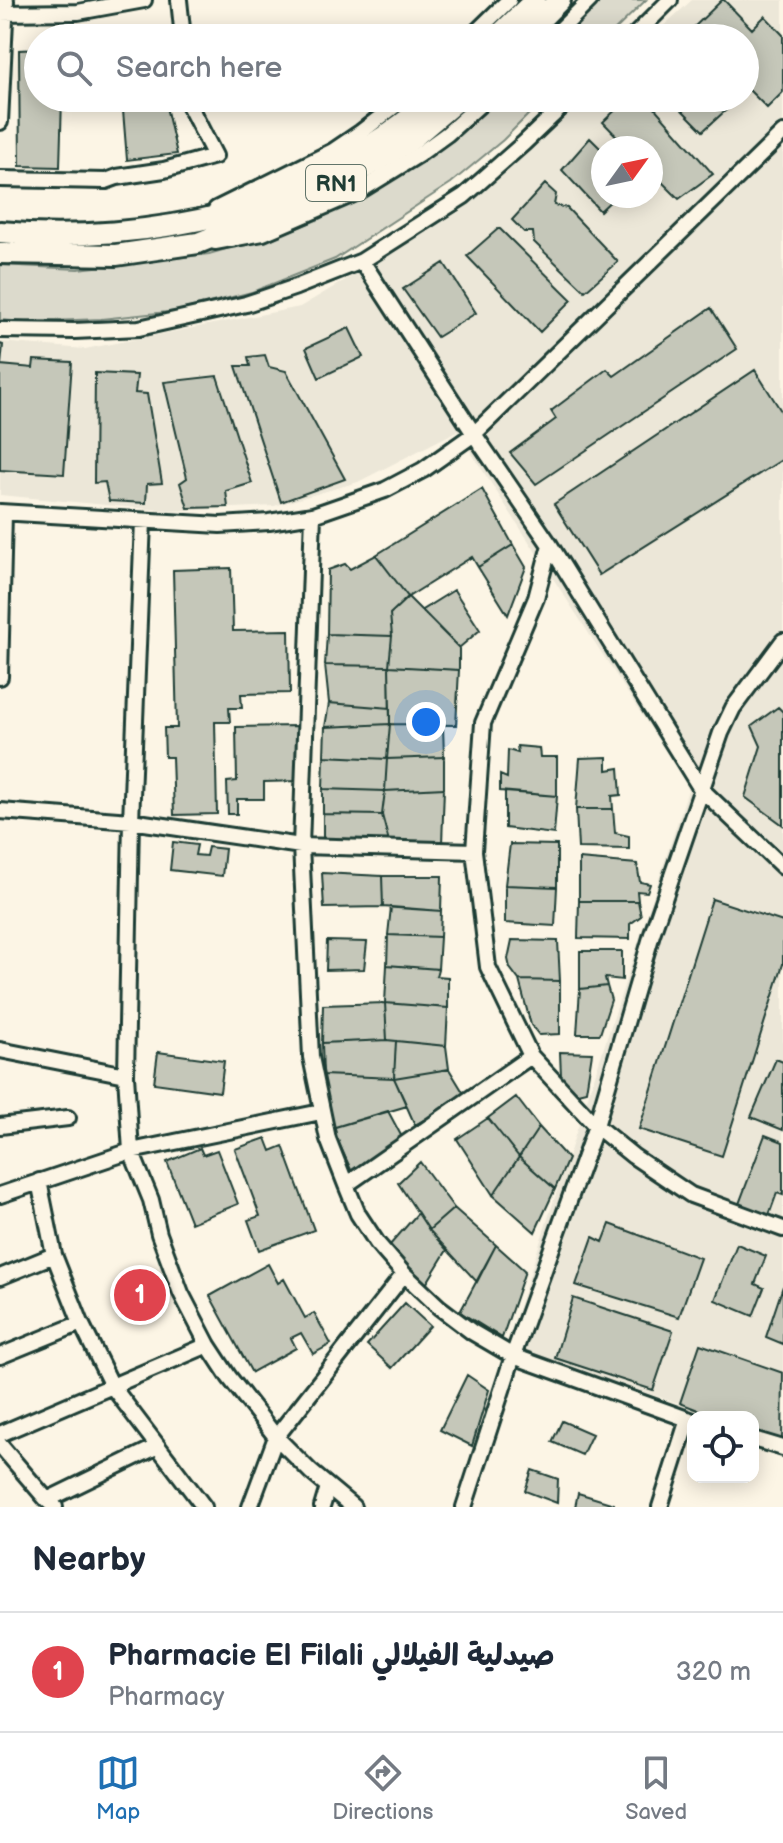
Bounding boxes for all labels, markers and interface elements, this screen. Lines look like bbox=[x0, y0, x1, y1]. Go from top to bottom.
search box bbox=[24, 24, 759, 112]
icon: search bbox=[52, 46, 96, 90]
text: Search here bbox=[116, 50, 282, 86]
north arrow bbox=[591, 136, 663, 208]
road number: RN1 bbox=[306, 165, 366, 201]
your location bbox=[406, 702, 446, 742]
pin: 1 bbox=[114, 1265, 166, 1325]
map controls bbox=[687, 1411, 759, 1483]
button: locate bbox=[687, 1411, 759, 1483]
text: Nearby bbox=[32, 1539, 146, 1580]
text: Pharmacie El Filali صيدلية الفيلالي bbox=[108, 1638, 555, 1674]
text: 1 bbox=[53, 1657, 63, 1688]
text: 320 m bbox=[676, 1657, 751, 1688]
text: Pharmacy bbox=[108, 1682, 224, 1713]
tab: Map bbox=[96, 1751, 140, 1826]
tab: Directions bbox=[332, 1751, 433, 1826]
tab: Saved bbox=[625, 1751, 687, 1826]

